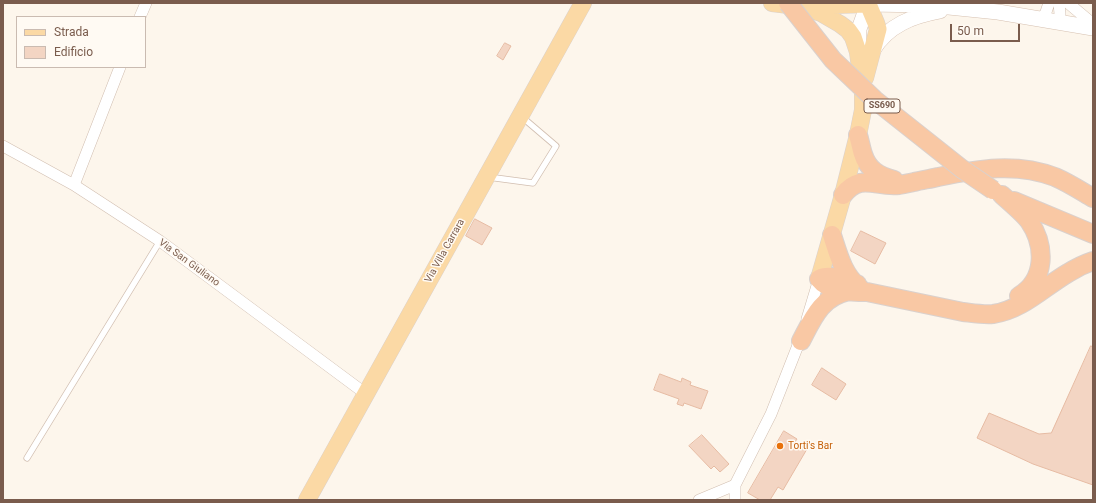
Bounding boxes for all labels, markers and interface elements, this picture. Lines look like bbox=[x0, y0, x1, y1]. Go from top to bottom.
legend bbox=[16, 16, 146, 68]
scale bar bbox=[952, 16, 1022, 42]
text: 50 m bbox=[957, 24, 984, 38]
text: Strada bbox=[54, 25, 89, 39]
text: Edificio bbox=[54, 45, 93, 59]
road number: SS690 bbox=[864, 99, 900, 113]
street label: Via Villa Carrara bbox=[423, 217, 467, 285]
street label: Via San Giuliano bbox=[156, 237, 222, 289]
place label: Torti's Bar bbox=[788, 440, 833, 452]
marker: Torti's Bar bbox=[775, 441, 785, 451]

